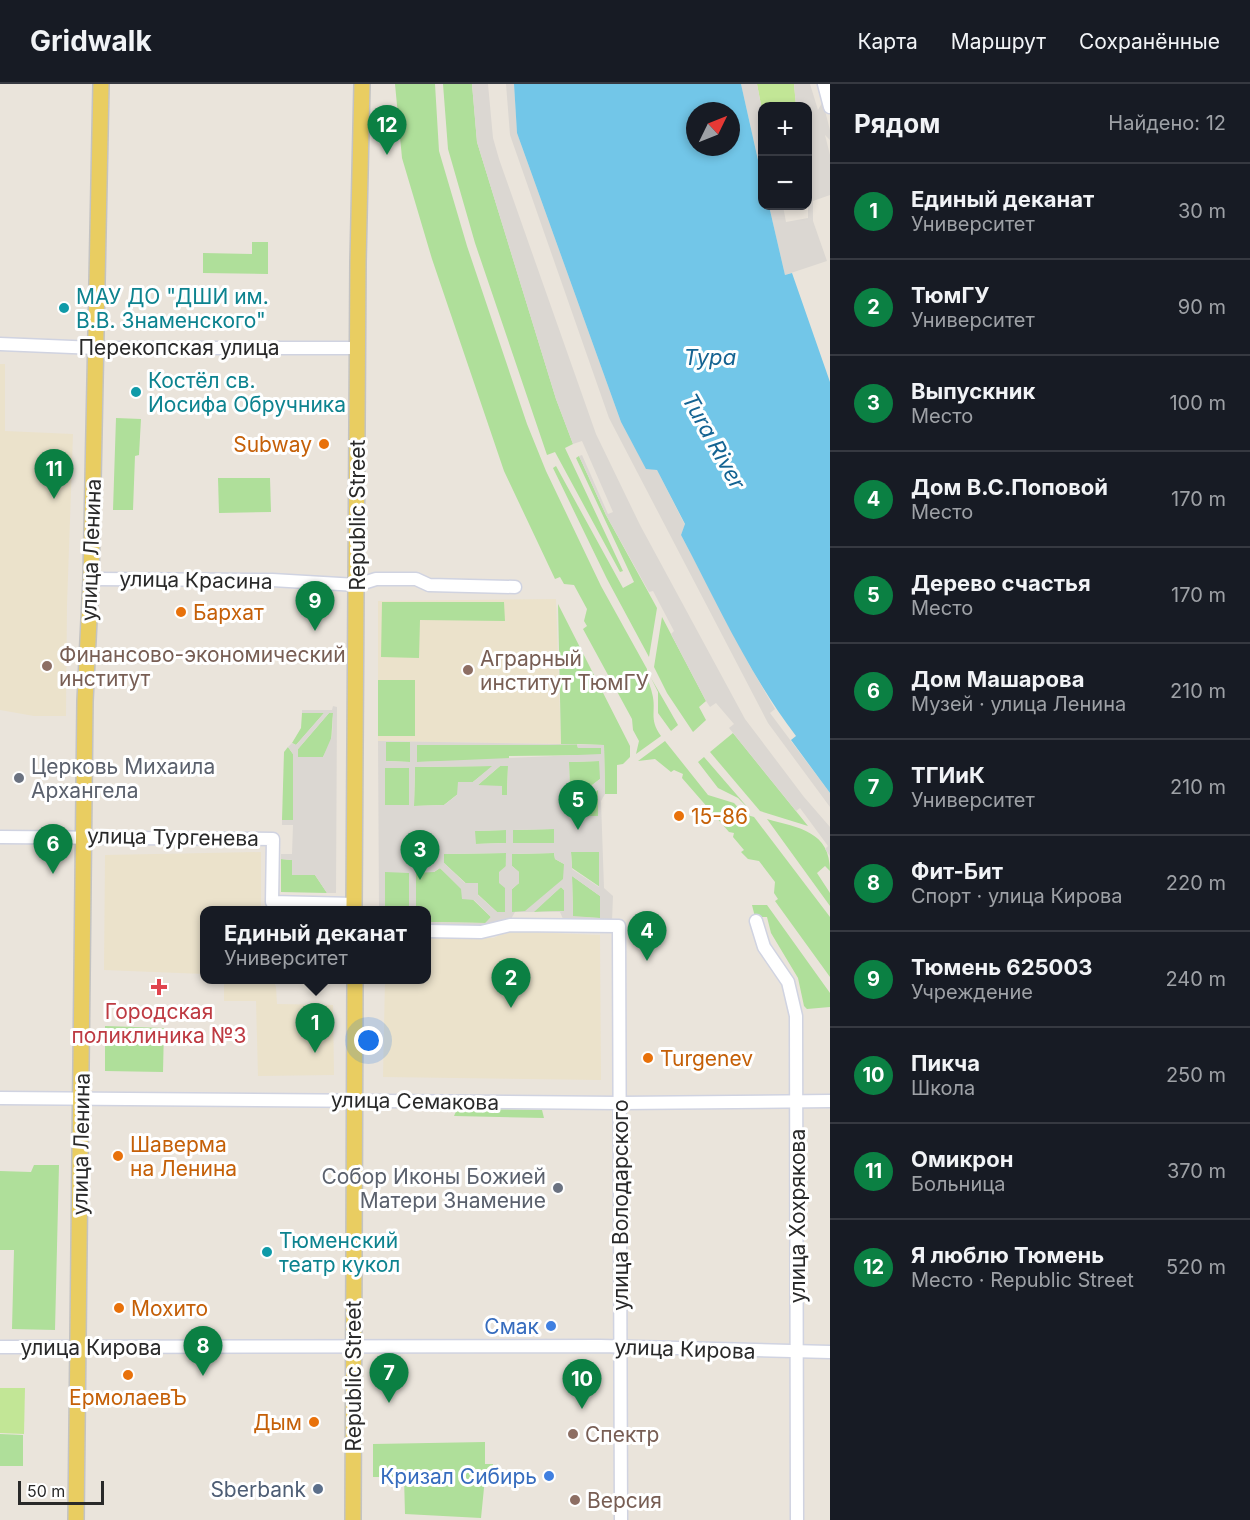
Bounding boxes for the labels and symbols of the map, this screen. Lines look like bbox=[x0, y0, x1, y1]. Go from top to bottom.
north arrow bbox=[686, 102, 740, 156]
pin: 12 bbox=[368, 106, 406, 155]
place label: МАУ ДО "ДШИ им. В.В. Знаменского" bbox=[76, 284, 269, 333]
marker: МАУ ДО "ДШИ им. В.В. Знаменского" bbox=[57, 301, 71, 315]
street label: Перекопская улица bbox=[78, 335, 280, 360]
water label: Тура bbox=[684, 344, 736, 370]
place label: Костёл св. Иосифа Обручника bbox=[148, 368, 346, 417]
marker: Костёл св. Иосифа Обручника bbox=[129, 385, 143, 399]
water label: Tura River bbox=[677, 388, 751, 494]
place label: Subway bbox=[233, 432, 312, 457]
marker: Subway bbox=[317, 437, 331, 451]
street label: Republic Street bbox=[345, 439, 370, 590]
pin: 11 bbox=[34, 450, 74, 499]
street label: улица Ленина bbox=[76, 478, 106, 622]
street label: улица Красина bbox=[119, 566, 273, 594]
pin: 9 bbox=[296, 582, 334, 631]
place label: Бархат bbox=[193, 600, 264, 625]
marker: Бархат bbox=[174, 605, 188, 619]
place label: Финансово-экономический институт bbox=[59, 642, 346, 691]
place label: Аграрный институт ТюмГУ bbox=[480, 646, 649, 695]
marker: Финансово-экономический институт bbox=[40, 659, 54, 673]
marker: Аграрный институт ТюмГУ bbox=[461, 663, 475, 677]
place label: Церковь Михаила Архангела bbox=[31, 754, 215, 803]
marker: Церковь Михаила Архангела bbox=[12, 771, 26, 785]
pin: 5 bbox=[558, 780, 598, 830]
place label: 15-86 bbox=[691, 804, 748, 829]
marker: 15-86 bbox=[672, 809, 686, 823]
street label: улица Тургенева bbox=[87, 823, 259, 851]
pin: 6 bbox=[34, 824, 72, 874]
pin: 3 bbox=[400, 830, 440, 880]
pin: 4 bbox=[628, 912, 666, 961]
pin: 2 bbox=[492, 958, 530, 1008]
marker: Городская поликлиника №3 bbox=[150, 978, 168, 996]
place label: Городская поликлиника №3 bbox=[71, 999, 247, 1048]
pin: 1 bbox=[296, 1004, 334, 1053]
your location bbox=[354, 1026, 383, 1055]
place label: Turgenev bbox=[660, 1046, 753, 1071]
marker: Turgenev bbox=[641, 1051, 655, 1065]
street label: улица Ленина bbox=[67, 1072, 95, 1216]
street label: улица Семакова bbox=[331, 1087, 499, 1115]
street label: улица Володарского bbox=[608, 1099, 633, 1311]
street label: улица Хохрякова bbox=[785, 1129, 810, 1303]
place label: Шаверма на Ленина bbox=[130, 1132, 237, 1181]
marker: Шаверма на Ленина bbox=[111, 1149, 125, 1163]
place label: Собор Иконы Божией Матери Знамение bbox=[321, 1164, 546, 1213]
marker: Собор Иконы Божией Матери Знамение bbox=[551, 1181, 565, 1195]
place label: Тюменский театр кукол bbox=[279, 1228, 400, 1277]
marker: Тюменский театр кукол bbox=[260, 1245, 274, 1259]
place label: Мохито bbox=[131, 1296, 208, 1321]
street label: Republic Street bbox=[341, 1300, 366, 1451]
marker: Мохито bbox=[112, 1301, 126, 1315]
place label: Смак bbox=[484, 1314, 540, 1339]
marker: Смак bbox=[544, 1319, 558, 1333]
pin: 8 bbox=[184, 1326, 222, 1376]
street label: улица Кирова bbox=[614, 1334, 756, 1364]
street label: улица Кирова bbox=[20, 1335, 162, 1360]
pin: 7 bbox=[370, 1354, 408, 1403]
pin: 10 bbox=[562, 1360, 602, 1409]
marker: ЕрмолаевЪ bbox=[121, 1368, 135, 1382]
place label: ЕрмолаевЪ bbox=[69, 1385, 187, 1410]
place label: Дым bbox=[253, 1410, 302, 1435]
marker: Дым bbox=[307, 1415, 321, 1429]
place label: Спектр bbox=[585, 1422, 659, 1447]
marker: Спектр bbox=[566, 1427, 580, 1441]
place label: Кризал Сибирь bbox=[380, 1464, 537, 1489]
marker: Кризал Сибирь bbox=[542, 1469, 556, 1483]
place label: Sberbank bbox=[210, 1477, 306, 1502]
scale bar bbox=[18, 1478, 104, 1506]
marker: Sberbank bbox=[311, 1482, 325, 1496]
place label: Версия bbox=[587, 1488, 662, 1513]
marker: Версия bbox=[568, 1493, 582, 1507]

